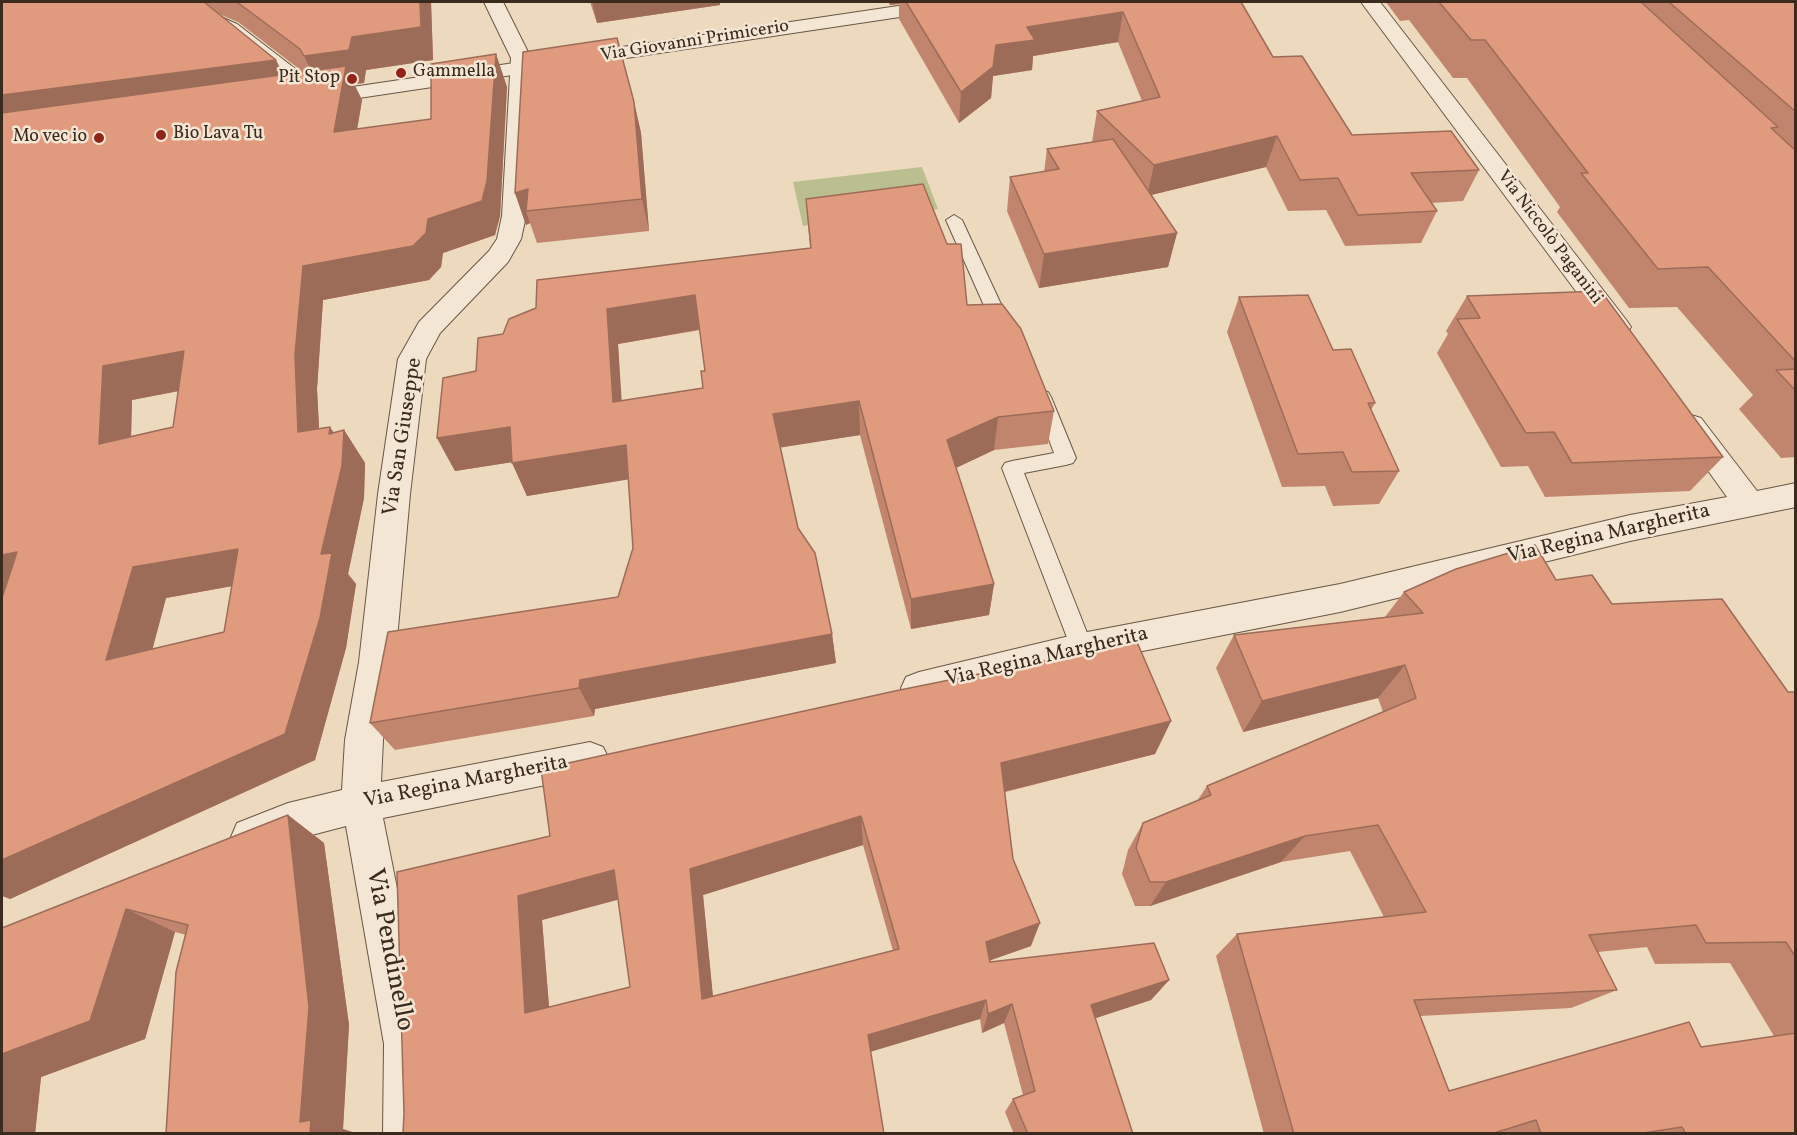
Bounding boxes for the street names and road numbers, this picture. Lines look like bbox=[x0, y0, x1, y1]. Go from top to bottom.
street label: Via Giovanni Primicerio bbox=[599, 16, 791, 68]
street label: Via Niccolò Paganini bbox=[1492, 167, 1606, 309]
street label: Via San Giuseppe bbox=[379, 356, 429, 518]
street label: Via Regina Margherita bbox=[1505, 499, 1713, 571]
street label: Via Regina Margherita bbox=[943, 622, 1151, 694]
street label: Via Regina Margherita bbox=[362, 751, 570, 815]
street label: Via Pendinello bbox=[357, 866, 419, 1034]

